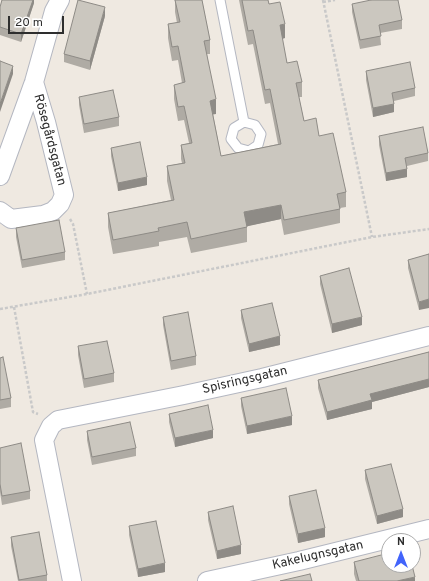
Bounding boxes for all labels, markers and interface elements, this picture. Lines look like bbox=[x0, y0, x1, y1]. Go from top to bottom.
scale bar bbox=[10, 8, 66, 34]
text: 20 m bbox=[15, 15, 43, 31]
street label: Rösegårdsgatan bbox=[29, 92, 69, 188]
street label: Spisringsgatan bbox=[201, 364, 289, 398]
north arrow bbox=[381, 533, 421, 573]
text: N bbox=[397, 535, 405, 549]
street label: Kakelugnsgatan bbox=[271, 538, 365, 574]

